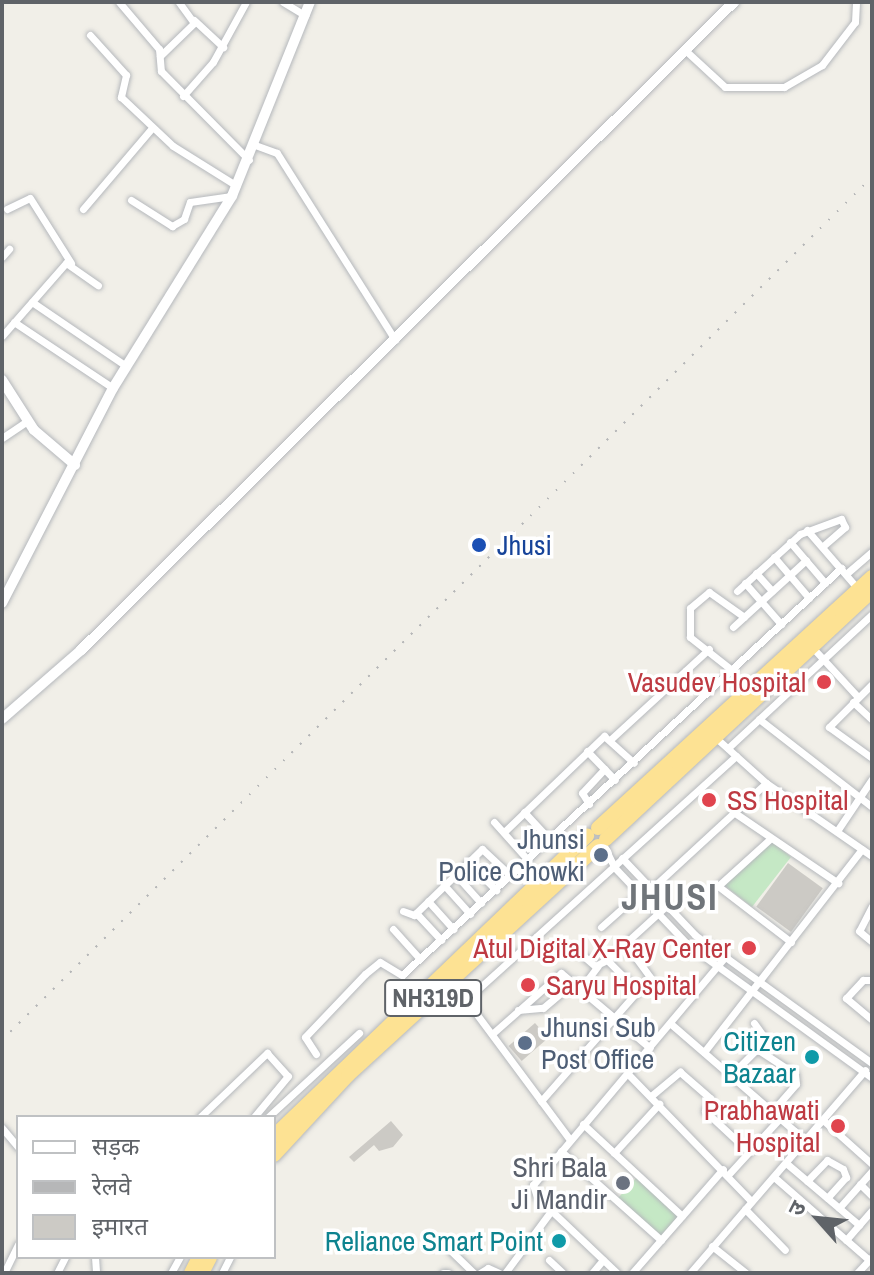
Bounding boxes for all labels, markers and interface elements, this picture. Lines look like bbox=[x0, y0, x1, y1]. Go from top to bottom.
place label: Jhusi bbox=[497, 528, 552, 562]
marker: Jhusi bbox=[468, 534, 490, 556]
place label: Vasudev Hospital bbox=[628, 665, 806, 699]
marker: Vasudev Hospital bbox=[813, 671, 835, 693]
place label: SS Hospital bbox=[727, 783, 848, 817]
marker: SS Hospital bbox=[698, 789, 720, 811]
place label: Jhunsi Police Chowki bbox=[438, 822, 585, 888]
marker: Jhunsi Police Chowki bbox=[592, 846, 610, 864]
district label: JHUSI bbox=[622, 876, 718, 920]
place label: Atul Digital X-Ray Center bbox=[473, 931, 731, 965]
marker: Atul Digital X-Ray Center bbox=[738, 937, 760, 959]
place label: Saryu Hospital bbox=[546, 968, 697, 1002]
marker: Saryu Hospital bbox=[517, 974, 539, 996]
road number: NH319D bbox=[383, 976, 483, 1020]
place label: Jhunsi Sub Post Office bbox=[541, 1010, 656, 1076]
place label: Citizen Bazaar bbox=[723, 1024, 796, 1090]
marker: Jhunsi Sub Post Office bbox=[516, 1034, 534, 1052]
marker: Citizen Bazaar bbox=[803, 1048, 821, 1066]
place label: Prabhawati Hospital bbox=[704, 1093, 820, 1159]
legend bbox=[16, 1115, 276, 1259]
marker: Prabhawati Hospital bbox=[827, 1115, 849, 1137]
text: सड़क bbox=[92, 1130, 140, 1162]
place label: Shri Bala Ji Mandir bbox=[511, 1150, 607, 1216]
text: रेलवे bbox=[92, 1170, 131, 1202]
marker: Shri Bala Ji Mandir bbox=[614, 1174, 632, 1192]
north arrow bbox=[778, 1179, 858, 1259]
text: उ bbox=[780, 1196, 813, 1221]
text: इमारत bbox=[92, 1210, 148, 1242]
place label: Reliance Smart Point bbox=[325, 1224, 543, 1258]
marker: Reliance Smart Point bbox=[550, 1232, 568, 1250]

